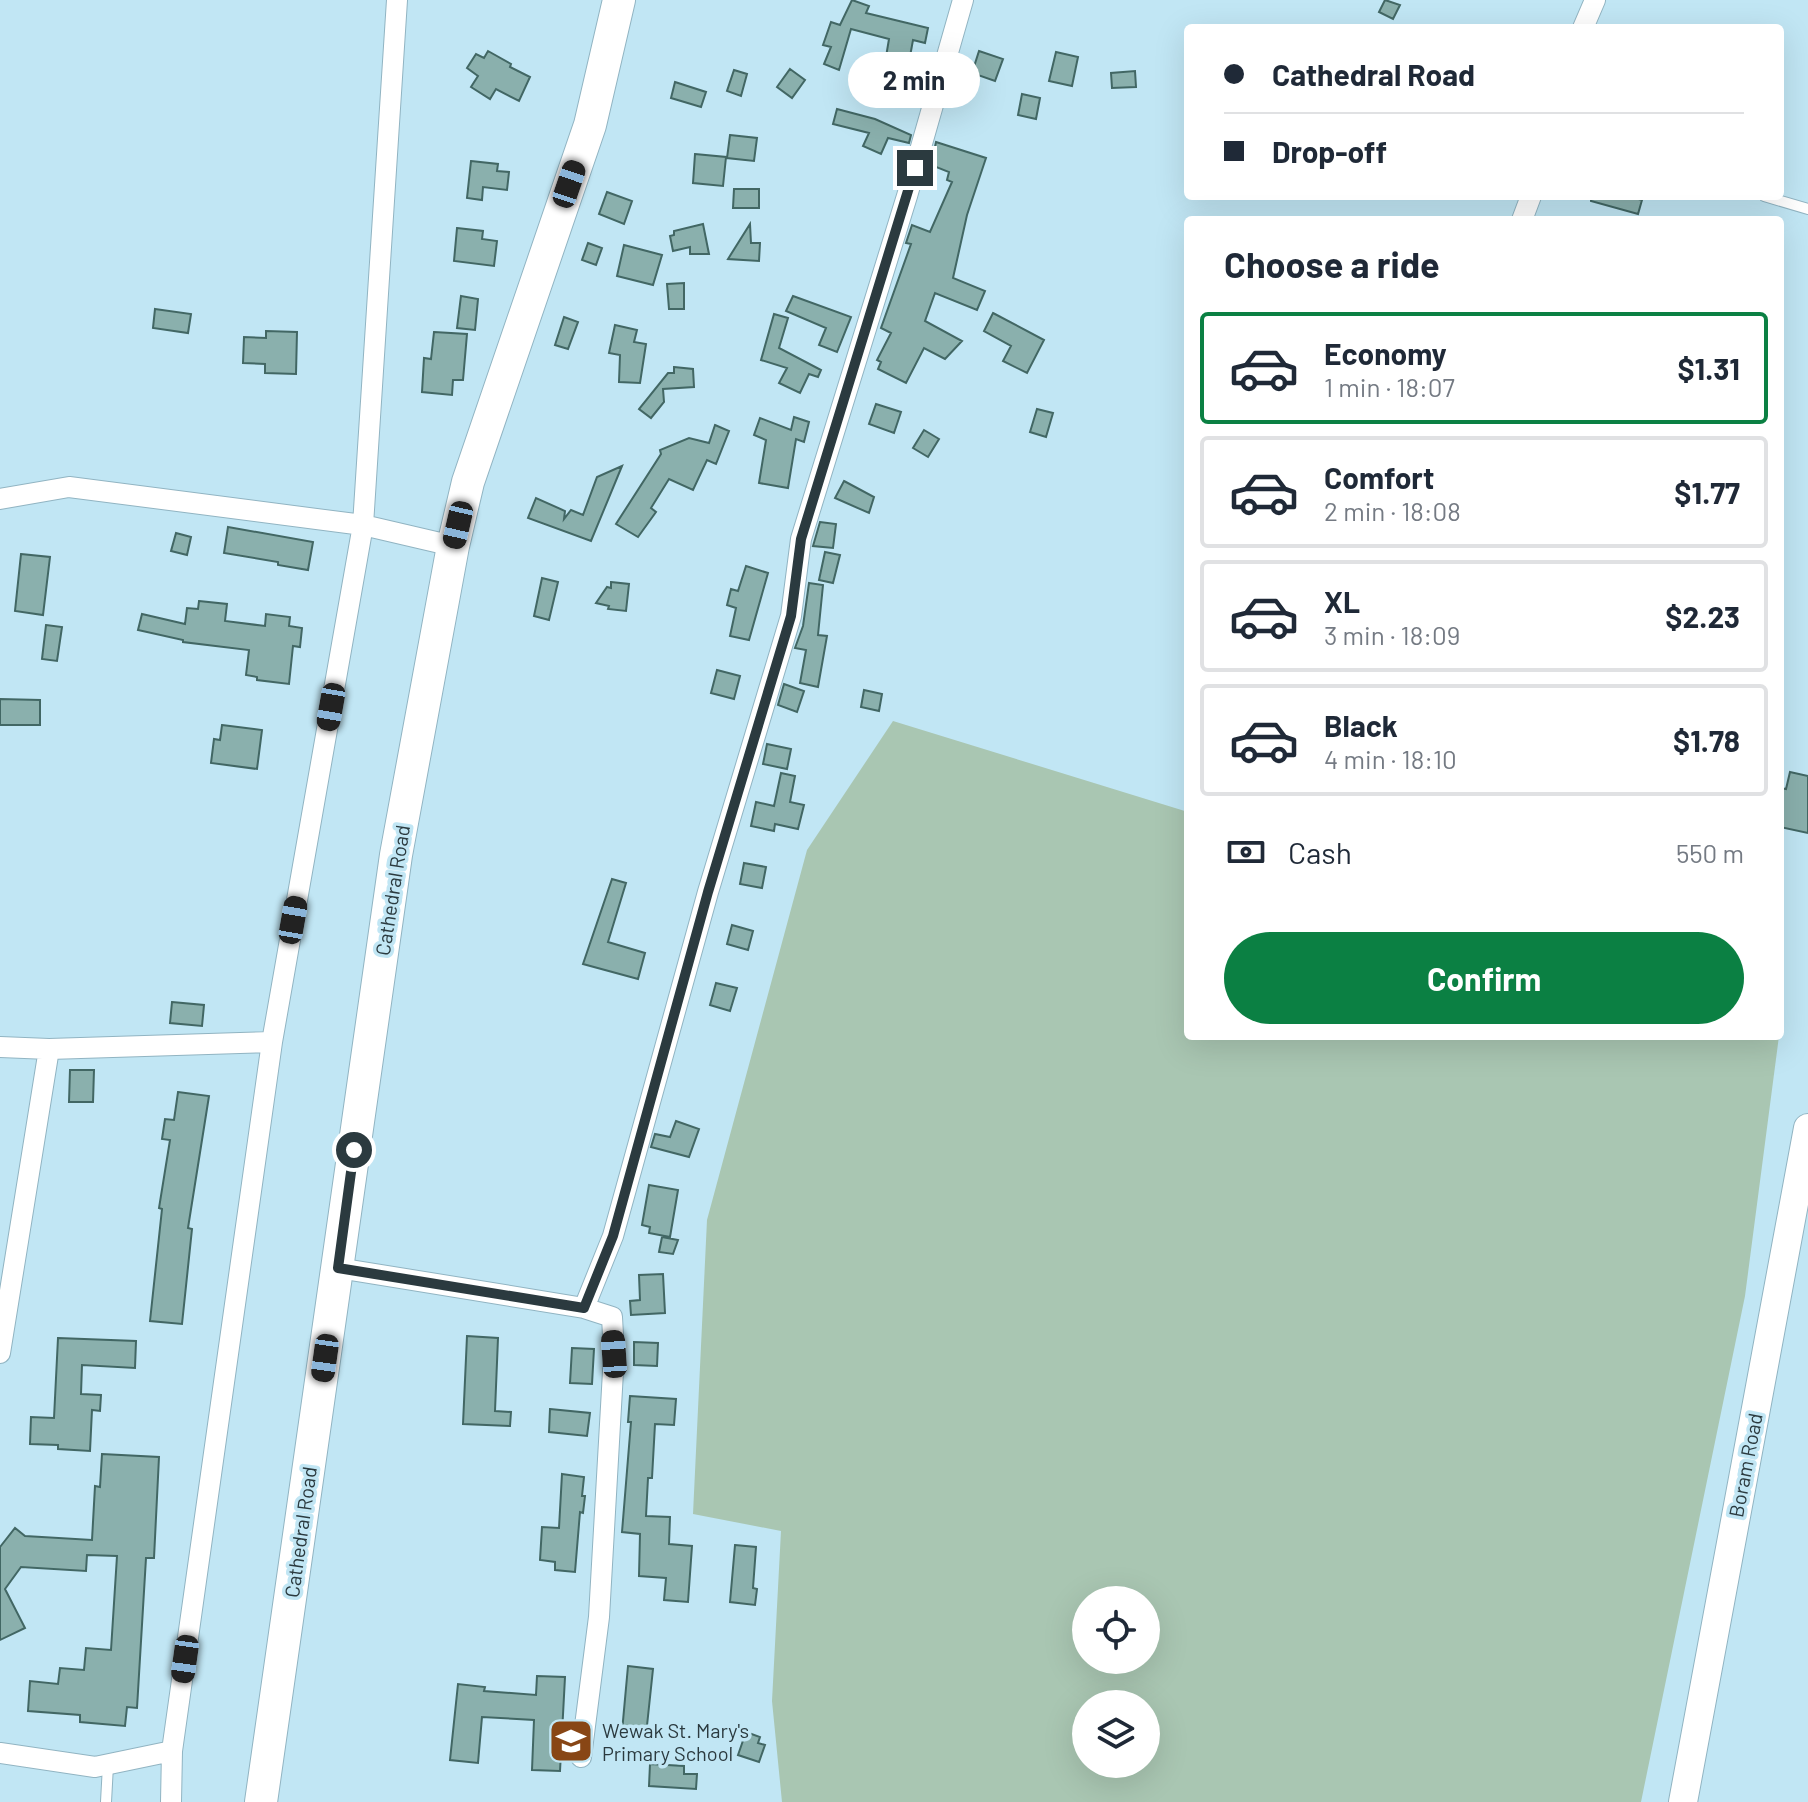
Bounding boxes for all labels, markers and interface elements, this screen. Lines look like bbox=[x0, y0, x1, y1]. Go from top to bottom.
callout: 2 min bbox=[849, 52, 981, 108]
text: Cathedral Road bbox=[1272, 56, 1475, 92]
text: 2 min bbox=[883, 64, 945, 95]
text: Drop-off bbox=[1272, 133, 1387, 169]
route end bbox=[897, 150, 933, 186]
car bbox=[550, 157, 588, 211]
text: Choose a ride bbox=[1224, 242, 1440, 285]
icon: car bbox=[1228, 332, 1300, 404]
text: Economy bbox=[1324, 335, 1447, 371]
text: $1.31 bbox=[1677, 350, 1740, 386]
text: 1 min · 18:07 bbox=[1324, 371, 1455, 402]
icon: car bbox=[1228, 456, 1300, 528]
text: Comfort bbox=[1324, 459, 1434, 495]
text: $1.77 bbox=[1674, 474, 1740, 510]
text: 2 min · 18:08 bbox=[1324, 495, 1461, 526]
car bbox=[441, 499, 475, 551]
icon: car bbox=[1228, 580, 1300, 652]
text: XL bbox=[1324, 583, 1360, 619]
text: $2.23 bbox=[1665, 598, 1740, 634]
text: 3 min · 18:09 bbox=[1324, 619, 1460, 650]
car bbox=[315, 681, 347, 733]
icon: car bbox=[1228, 704, 1300, 776]
text: Black bbox=[1324, 707, 1398, 743]
text: $1.78 bbox=[1673, 722, 1740, 758]
text: 4 min · 18:10 bbox=[1324, 743, 1457, 774]
street label: Cathedral Road bbox=[370, 823, 414, 957]
icon: cash bbox=[1224, 830, 1268, 874]
text: Cash bbox=[1288, 834, 1352, 870]
text: 550 m bbox=[1676, 837, 1744, 868]
car bbox=[277, 894, 309, 946]
button: Confirm bbox=[1224, 932, 1744, 1024]
route start bbox=[336, 1132, 372, 1168]
car bbox=[600, 1329, 628, 1379]
car bbox=[310, 1333, 340, 1383]
street label: Boram Road bbox=[1723, 1411, 1767, 1519]
street label: Cathedral Road bbox=[279, 1465, 321, 1599]
map controls bbox=[1072, 1586, 1160, 1778]
button: locate bbox=[1072, 1586, 1160, 1674]
car bbox=[170, 1634, 200, 1684]
button: layers bbox=[1072, 1690, 1160, 1778]
school or university icon: Wewak St. Mary's Primary School bbox=[547, 1717, 595, 1765]
place label: Wewak St. Mary's Primary School bbox=[602, 1718, 749, 1765]

